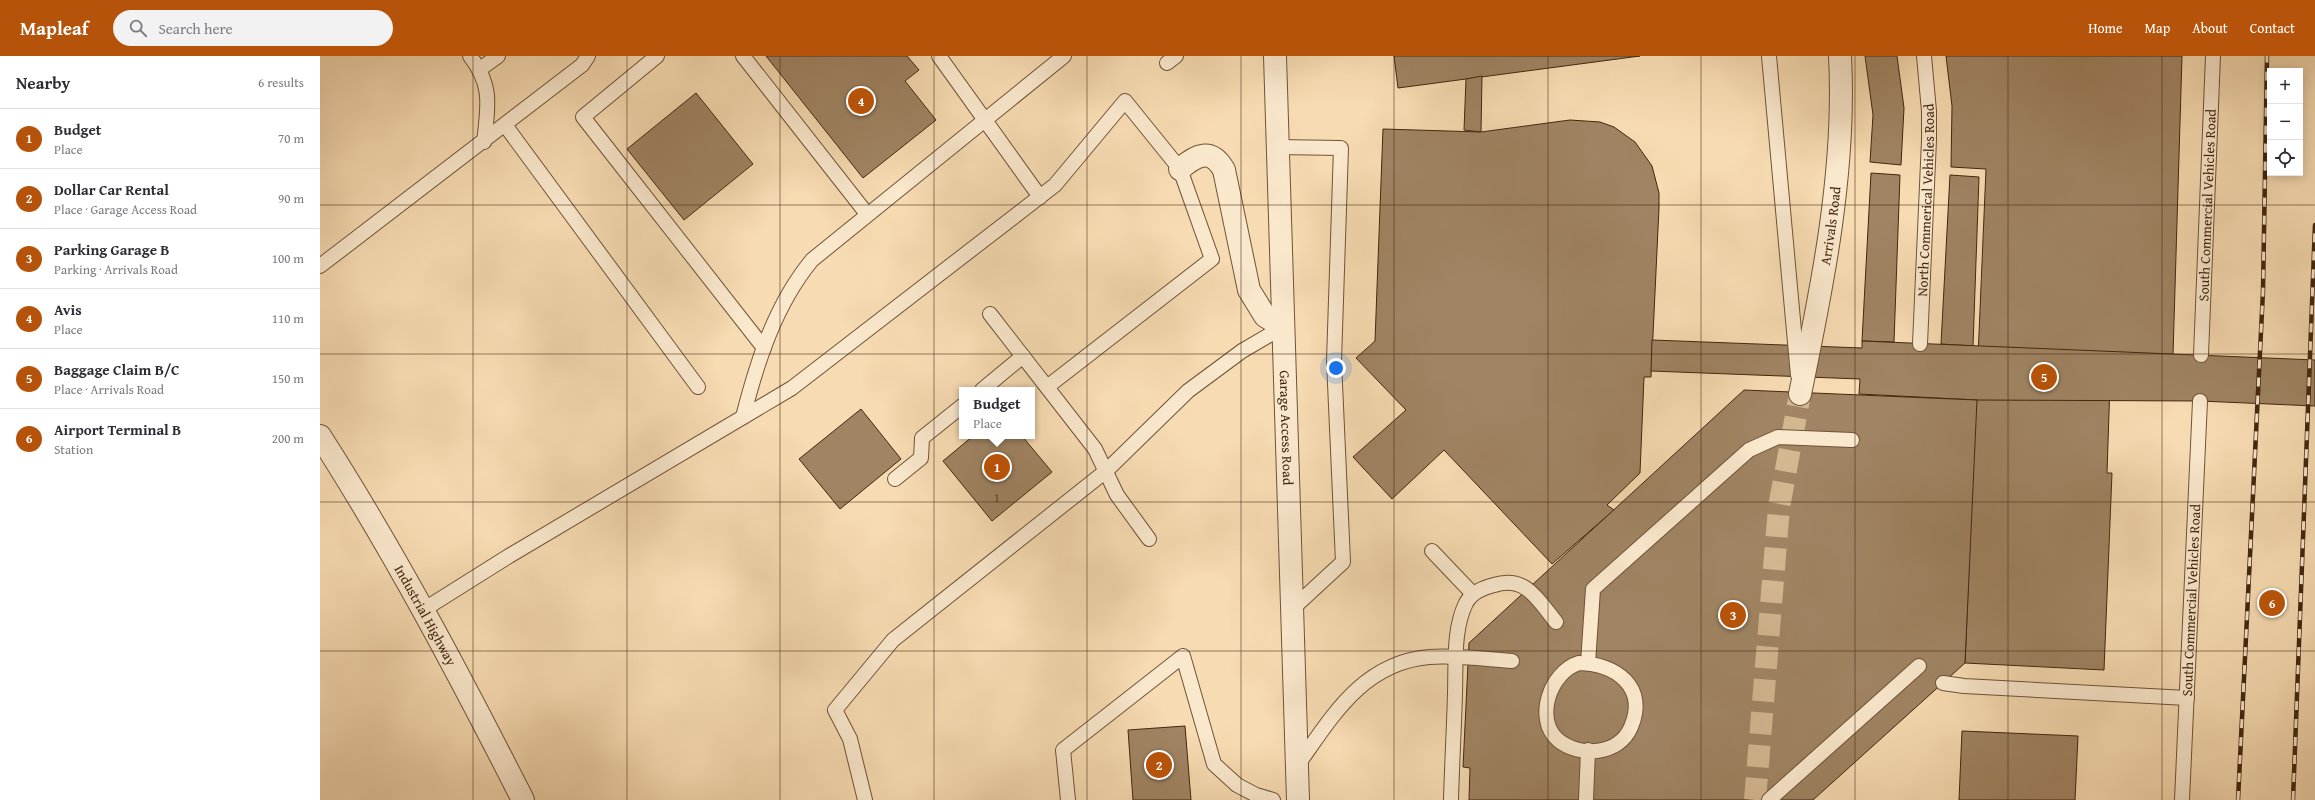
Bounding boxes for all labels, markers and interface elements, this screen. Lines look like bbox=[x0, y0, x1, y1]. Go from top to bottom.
search box bbox=[113, 10, 393, 46]
text: Mapleaf bbox=[20, 14, 89, 42]
icon: search bbox=[127, 17, 149, 39]
text: Search here bbox=[159, 18, 233, 39]
text: Home bbox=[2088, 18, 2123, 38]
text: Map bbox=[2145, 18, 2170, 38]
text: About bbox=[2192, 18, 2228, 38]
text: Contact bbox=[2250, 18, 2295, 38]
map controls bbox=[2267, 68, 2303, 176]
button: + bbox=[2267, 68, 2303, 104]
text: Nearby bbox=[16, 70, 70, 95]
text: 6 results bbox=[258, 73, 304, 92]
pin: 4 bbox=[848, 86, 874, 116]
street label: North Commerical Vehicles Road bbox=[1912, 102, 1939, 297]
button: − bbox=[2267, 104, 2303, 140]
street label: South Commercial Vehicles Road bbox=[2193, 108, 2221, 302]
text: Budget bbox=[54, 119, 101, 140]
text: 1 bbox=[26, 129, 32, 148]
text: 70 m bbox=[278, 129, 304, 148]
text: Place bbox=[54, 140, 83, 159]
button: locate bbox=[2267, 140, 2303, 176]
text: Dollar Car Rental bbox=[54, 179, 169, 200]
street label: Arrivals Road bbox=[1815, 185, 1846, 267]
text: 2 bbox=[26, 189, 32, 208]
text: 90 m bbox=[278, 189, 304, 208]
text: Place · Garage Access Road bbox=[54, 200, 197, 219]
text: Parking Garage B bbox=[54, 239, 170, 260]
text: 3 bbox=[26, 249, 32, 268]
text: 100 m bbox=[272, 249, 304, 268]
text: Parking · Arrivals Road bbox=[54, 260, 178, 279]
text: Avis bbox=[54, 299, 82, 320]
text: 4 bbox=[26, 309, 32, 328]
text: 110 m bbox=[272, 309, 304, 328]
text: Place bbox=[54, 320, 83, 339]
your location bbox=[1326, 358, 1346, 378]
text: Baggage Claim B/C bbox=[54, 359, 180, 380]
pin: 5 bbox=[2031, 362, 2057, 392]
text: 5 bbox=[26, 369, 32, 388]
text: 150 m bbox=[272, 369, 304, 388]
street label: Garage Access Road bbox=[1275, 370, 1298, 486]
text: Place · Arrivals Road bbox=[54, 380, 164, 399]
popup bbox=[959, 387, 1035, 439]
text: Budget bbox=[973, 393, 1021, 414]
text: Place bbox=[973, 414, 1002, 433]
text: Airport Terminal B bbox=[54, 419, 181, 440]
text: 6 bbox=[26, 429, 32, 448]
text: 200 m bbox=[272, 429, 304, 448]
text: Station bbox=[54, 440, 93, 459]
pin: 1 bbox=[984, 452, 1010, 482]
house number: 1 bbox=[994, 489, 1000, 506]
street label: South Commercial Vehicles Road bbox=[2177, 503, 2205, 697]
street label: Industrial Highway bbox=[390, 561, 461, 669]
pin: 6 bbox=[2259, 588, 2285, 618]
pin: 3 bbox=[1720, 600, 1746, 630]
pin: 2 bbox=[1146, 750, 1172, 780]

